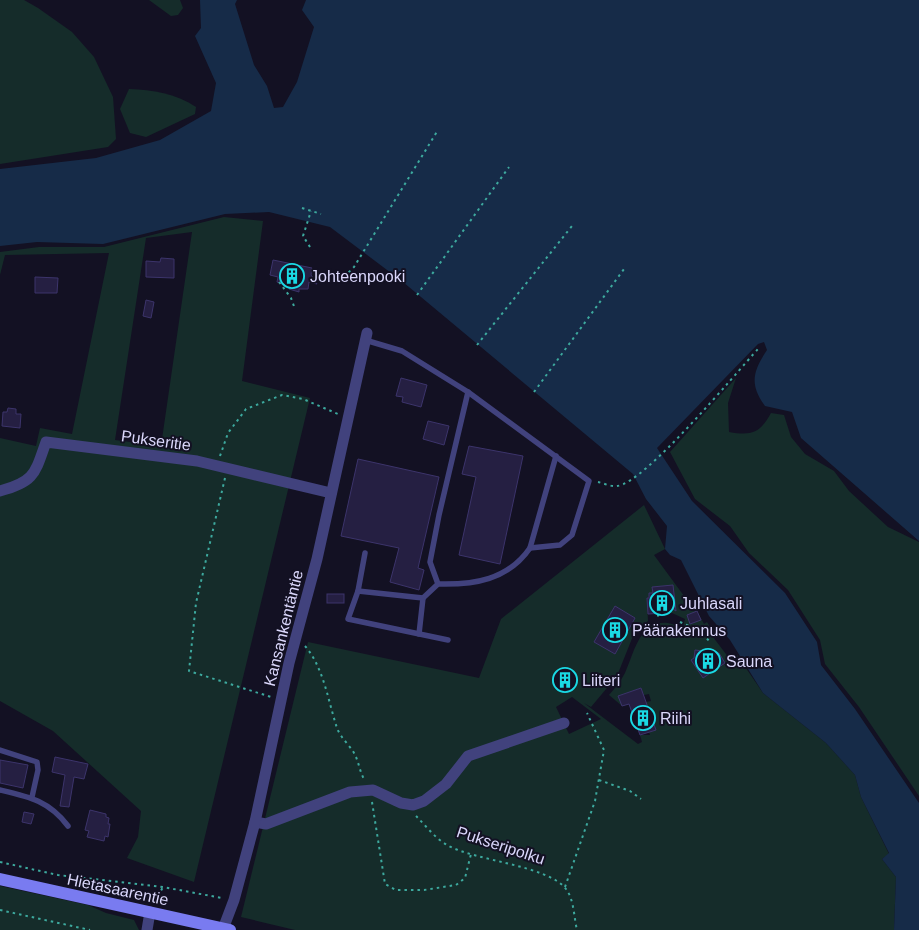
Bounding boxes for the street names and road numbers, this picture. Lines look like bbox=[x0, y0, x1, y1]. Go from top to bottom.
street label: Pukseritie bbox=[120, 427, 192, 454]
street label: Kansankentäntie bbox=[261, 568, 306, 688]
street label: Pukseripolku bbox=[455, 823, 547, 868]
street label: Hietasaarentie bbox=[66, 870, 170, 909]

